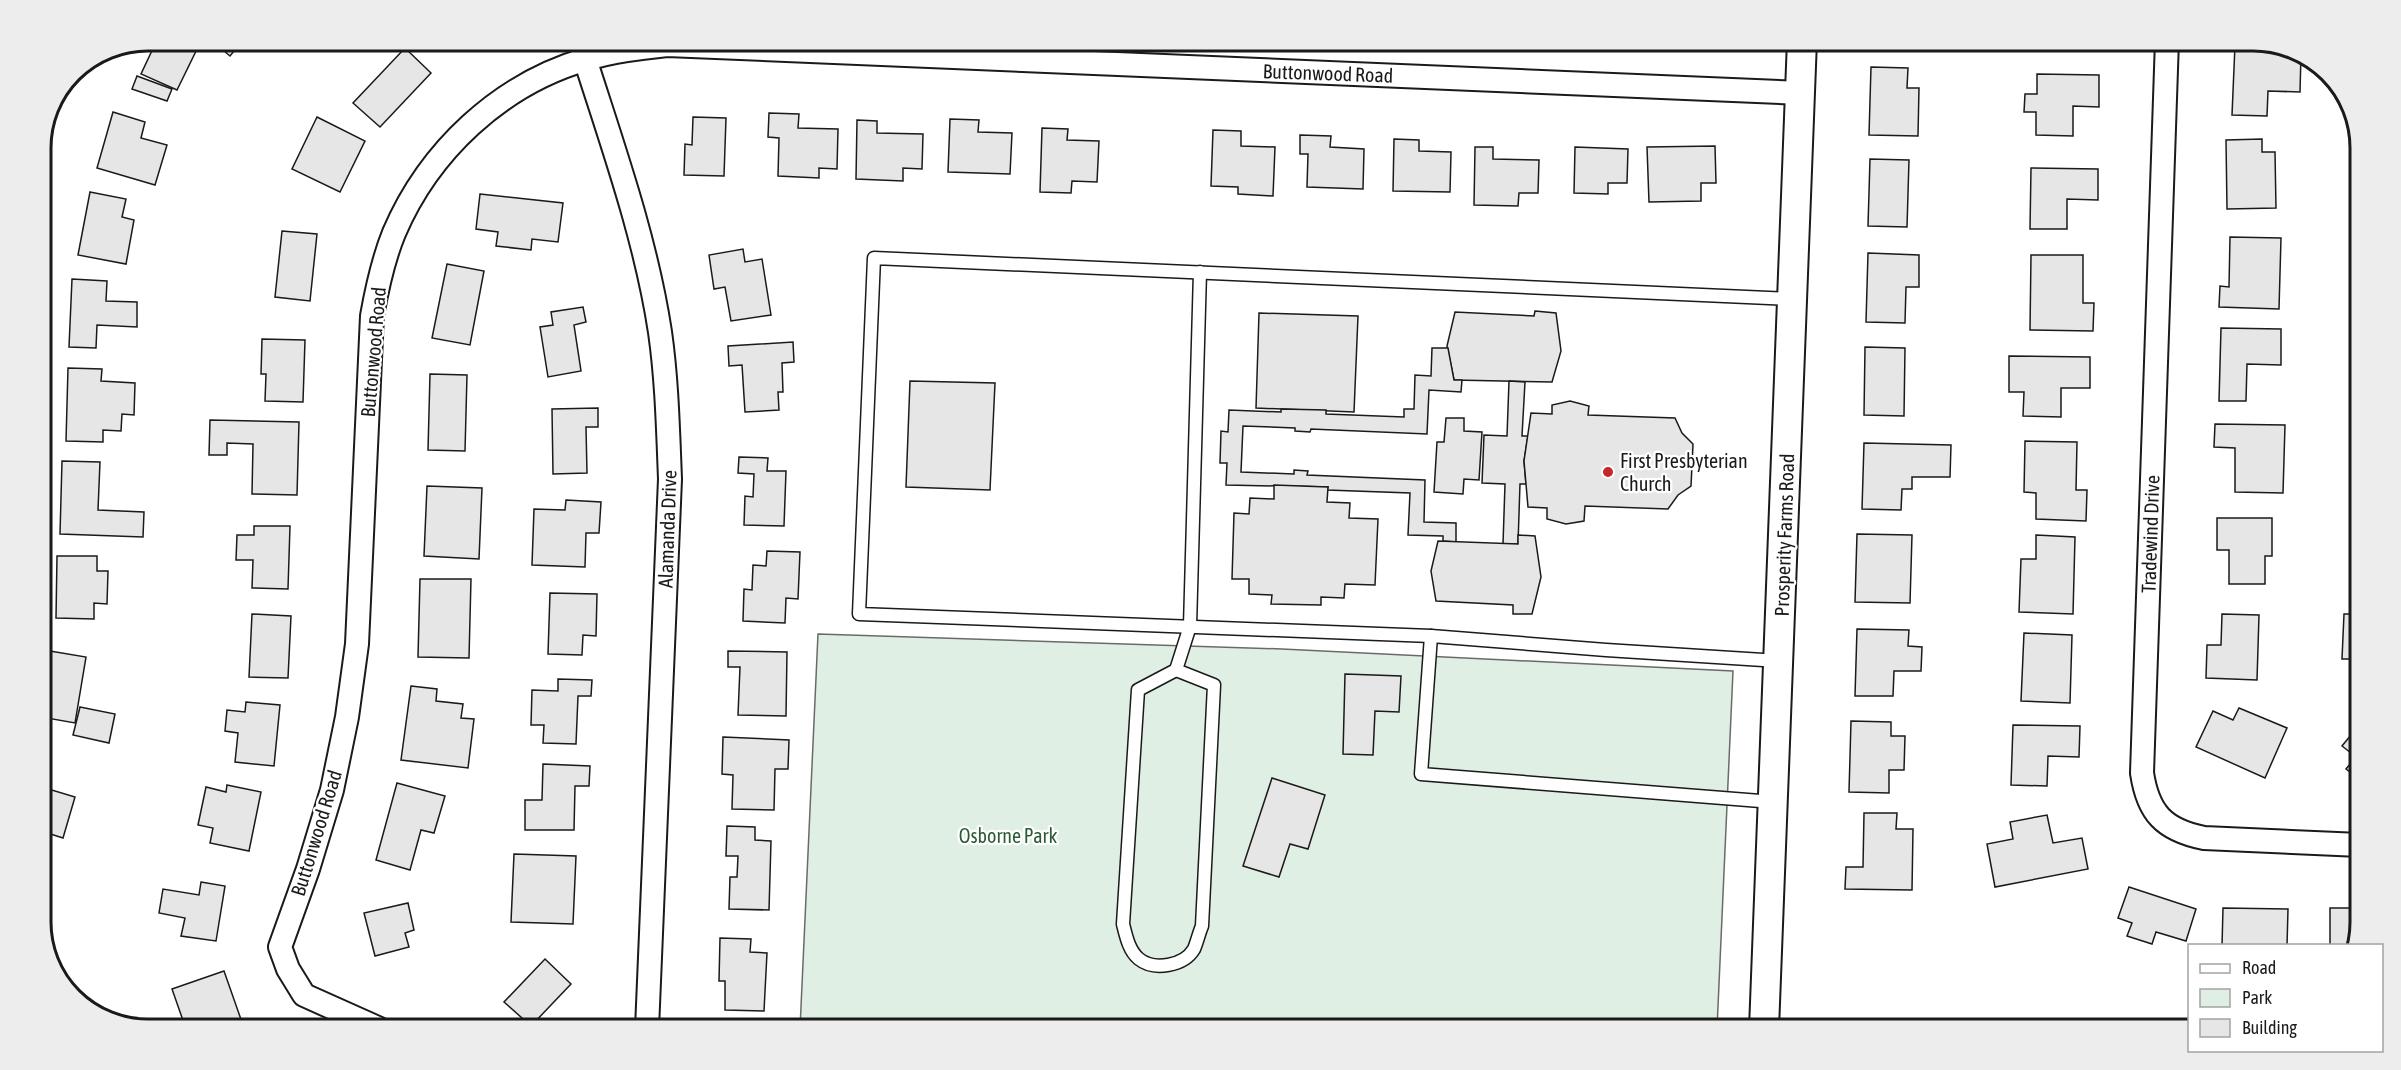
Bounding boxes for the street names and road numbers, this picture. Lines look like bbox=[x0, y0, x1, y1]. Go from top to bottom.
street label: Buttonwood Road bbox=[1262, 59, 1394, 87]
street label: Buttonwood Road bbox=[356, 286, 390, 418]
street label: Prosperity Farms Road bbox=[1770, 453, 1798, 617]
street label: Alamanda Drive bbox=[653, 470, 681, 588]
street label: Tradewind Drive bbox=[2136, 475, 2164, 593]
street label: Buttonwood Road bbox=[286, 767, 346, 899]

